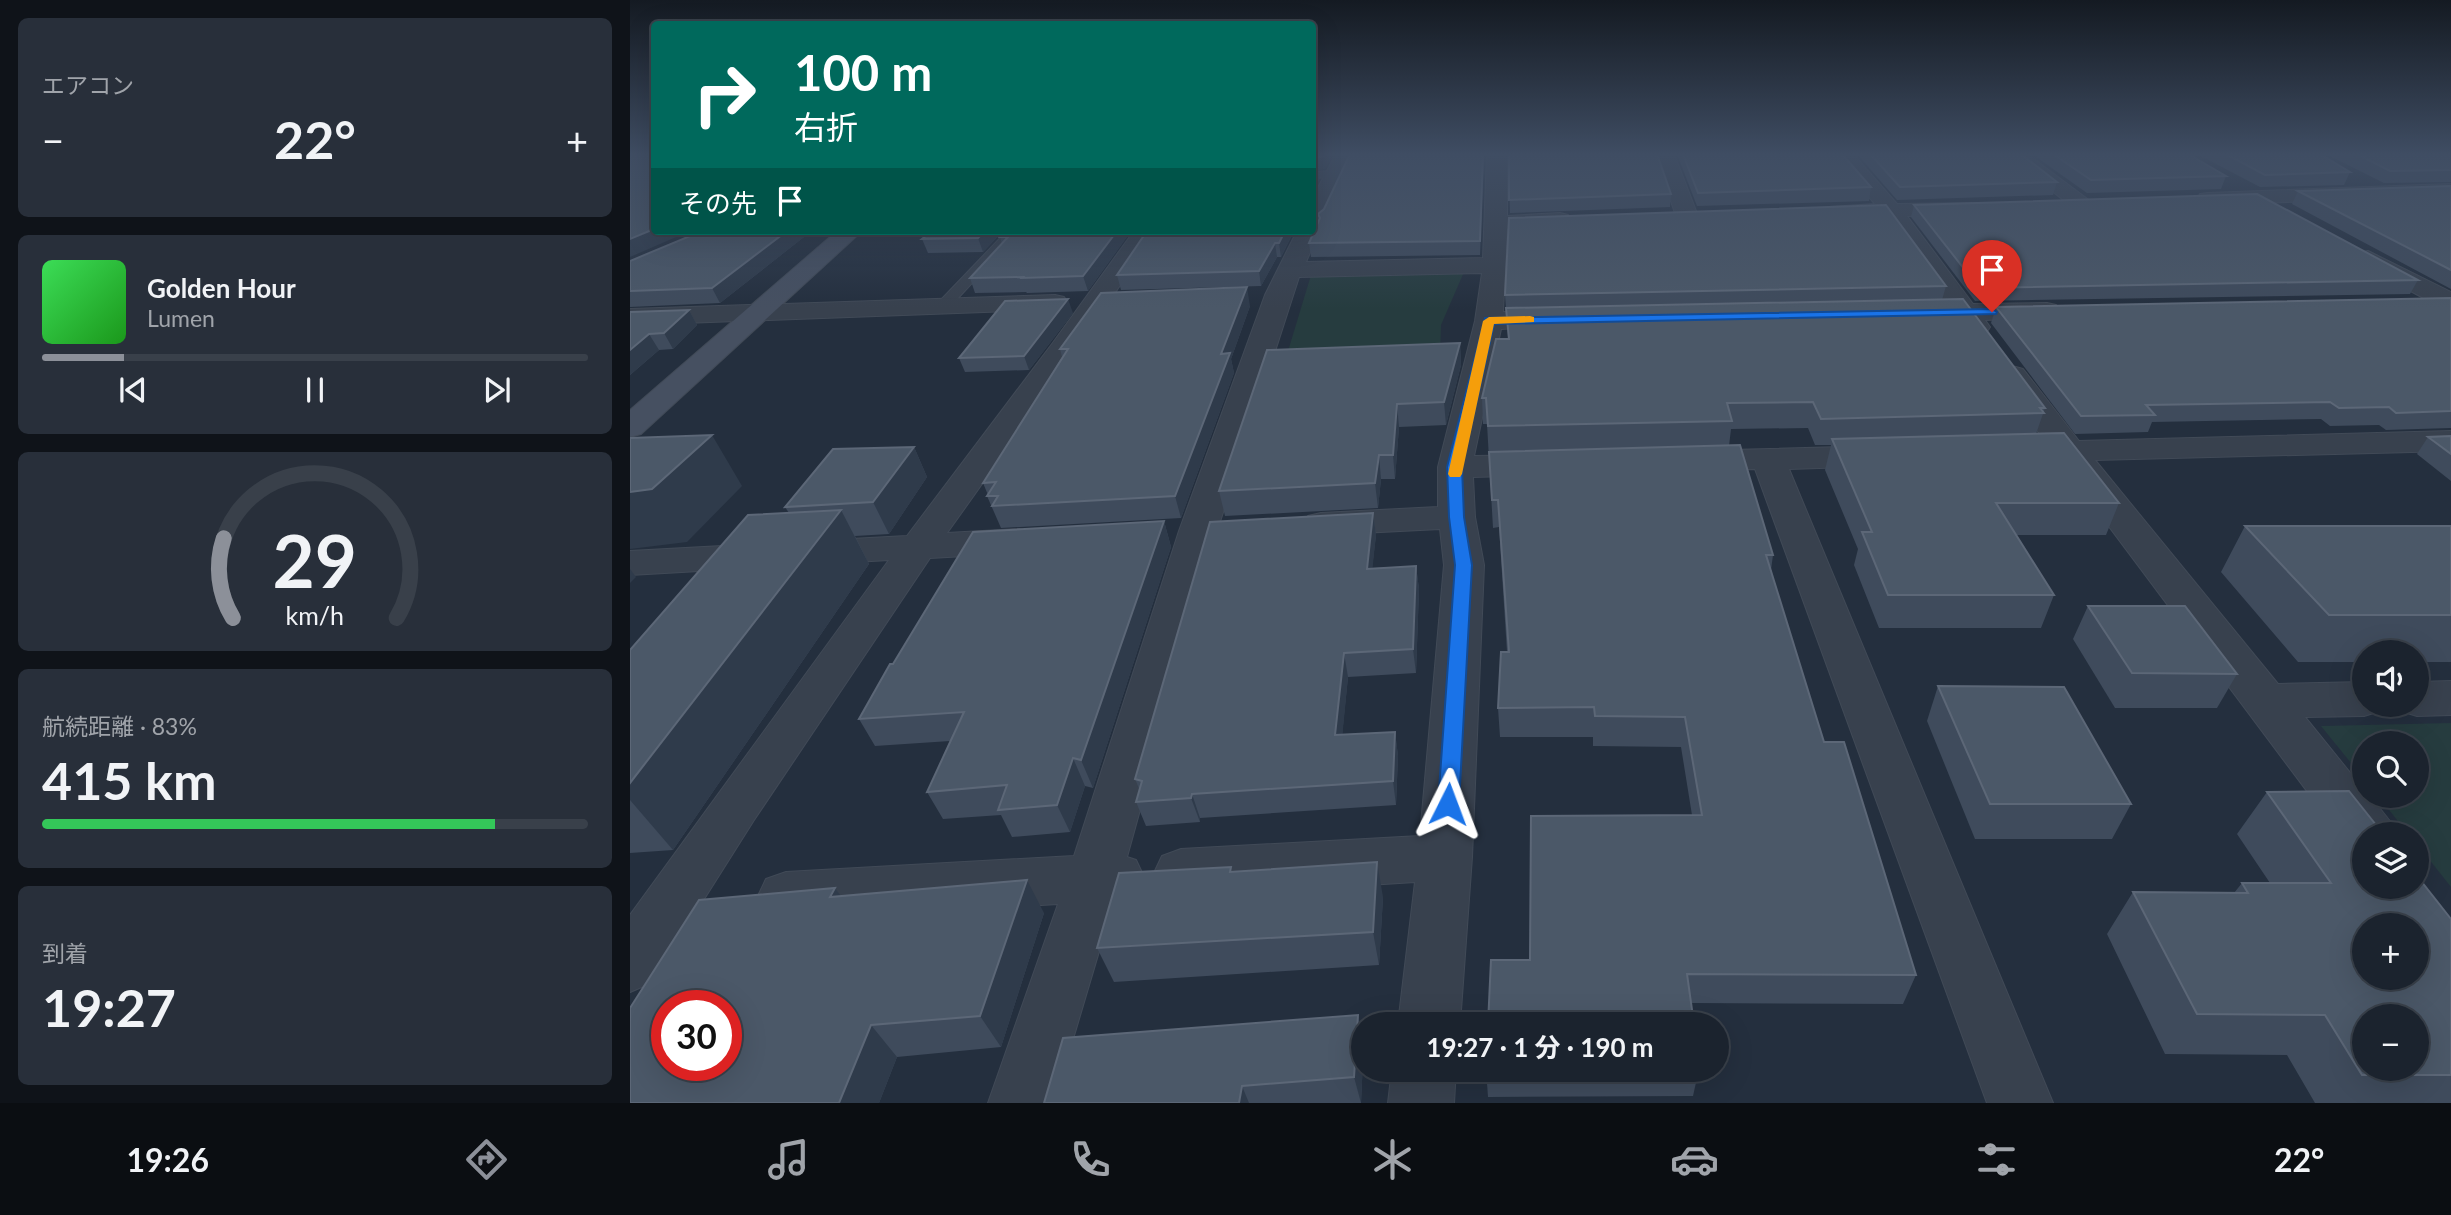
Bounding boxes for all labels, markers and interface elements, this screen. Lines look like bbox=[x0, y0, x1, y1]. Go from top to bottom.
text: 100 m bbox=[794, 43, 932, 101]
icon: right bbox=[679, 49, 770, 140]
text: エアコン bbox=[42, 71, 134, 99]
text: 右折 bbox=[794, 107, 858, 146]
text: 22° bbox=[274, 108, 356, 170]
text: − bbox=[42, 117, 64, 163]
text: + bbox=[566, 117, 588, 163]
icon: arrive bbox=[771, 182, 809, 220]
text: その先 bbox=[679, 187, 757, 219]
pin bbox=[1962, 240, 2022, 312]
icon: arrive bbox=[1973, 251, 2011, 289]
text: Golden Hour bbox=[147, 272, 296, 304]
text: Lumen bbox=[147, 304, 215, 332]
icon: previous bbox=[114, 371, 152, 409]
icon: pause bbox=[296, 371, 334, 409]
icon: next bbox=[478, 371, 516, 409]
text: 29 bbox=[273, 516, 357, 604]
text: km/h bbox=[286, 599, 344, 629]
map controls bbox=[2352, 640, 2429, 1081]
button: sound bbox=[2352, 640, 2429, 717]
text: 航続距離 · 83% bbox=[42, 712, 197, 740]
button: search bbox=[2352, 731, 2429, 808]
text: 415 km bbox=[42, 749, 216, 811]
position arrow bbox=[1411, 767, 1485, 841]
button: layers bbox=[2352, 822, 2429, 899]
button: + bbox=[2352, 913, 2429, 990]
text: 到着 bbox=[42, 939, 88, 967]
text: 19:27 bbox=[42, 976, 176, 1038]
speed limit sign: 30 bbox=[651, 990, 742, 1081]
button: − bbox=[2352, 1004, 2429, 1081]
text: 19:27 · 1 分 · 190 m bbox=[1426, 1031, 1654, 1063]
icon: directions bbox=[462, 1135, 511, 1184]
icon: music bbox=[764, 1135, 813, 1184]
icon: phone bbox=[1066, 1135, 1115, 1184]
icon: climate bbox=[1368, 1135, 1417, 1184]
icon: car bbox=[1670, 1135, 1719, 1184]
icon: filters bbox=[1972, 1135, 2021, 1184]
text: 19:26 bbox=[127, 1140, 209, 1179]
text: 22° bbox=[2274, 1140, 2324, 1179]

